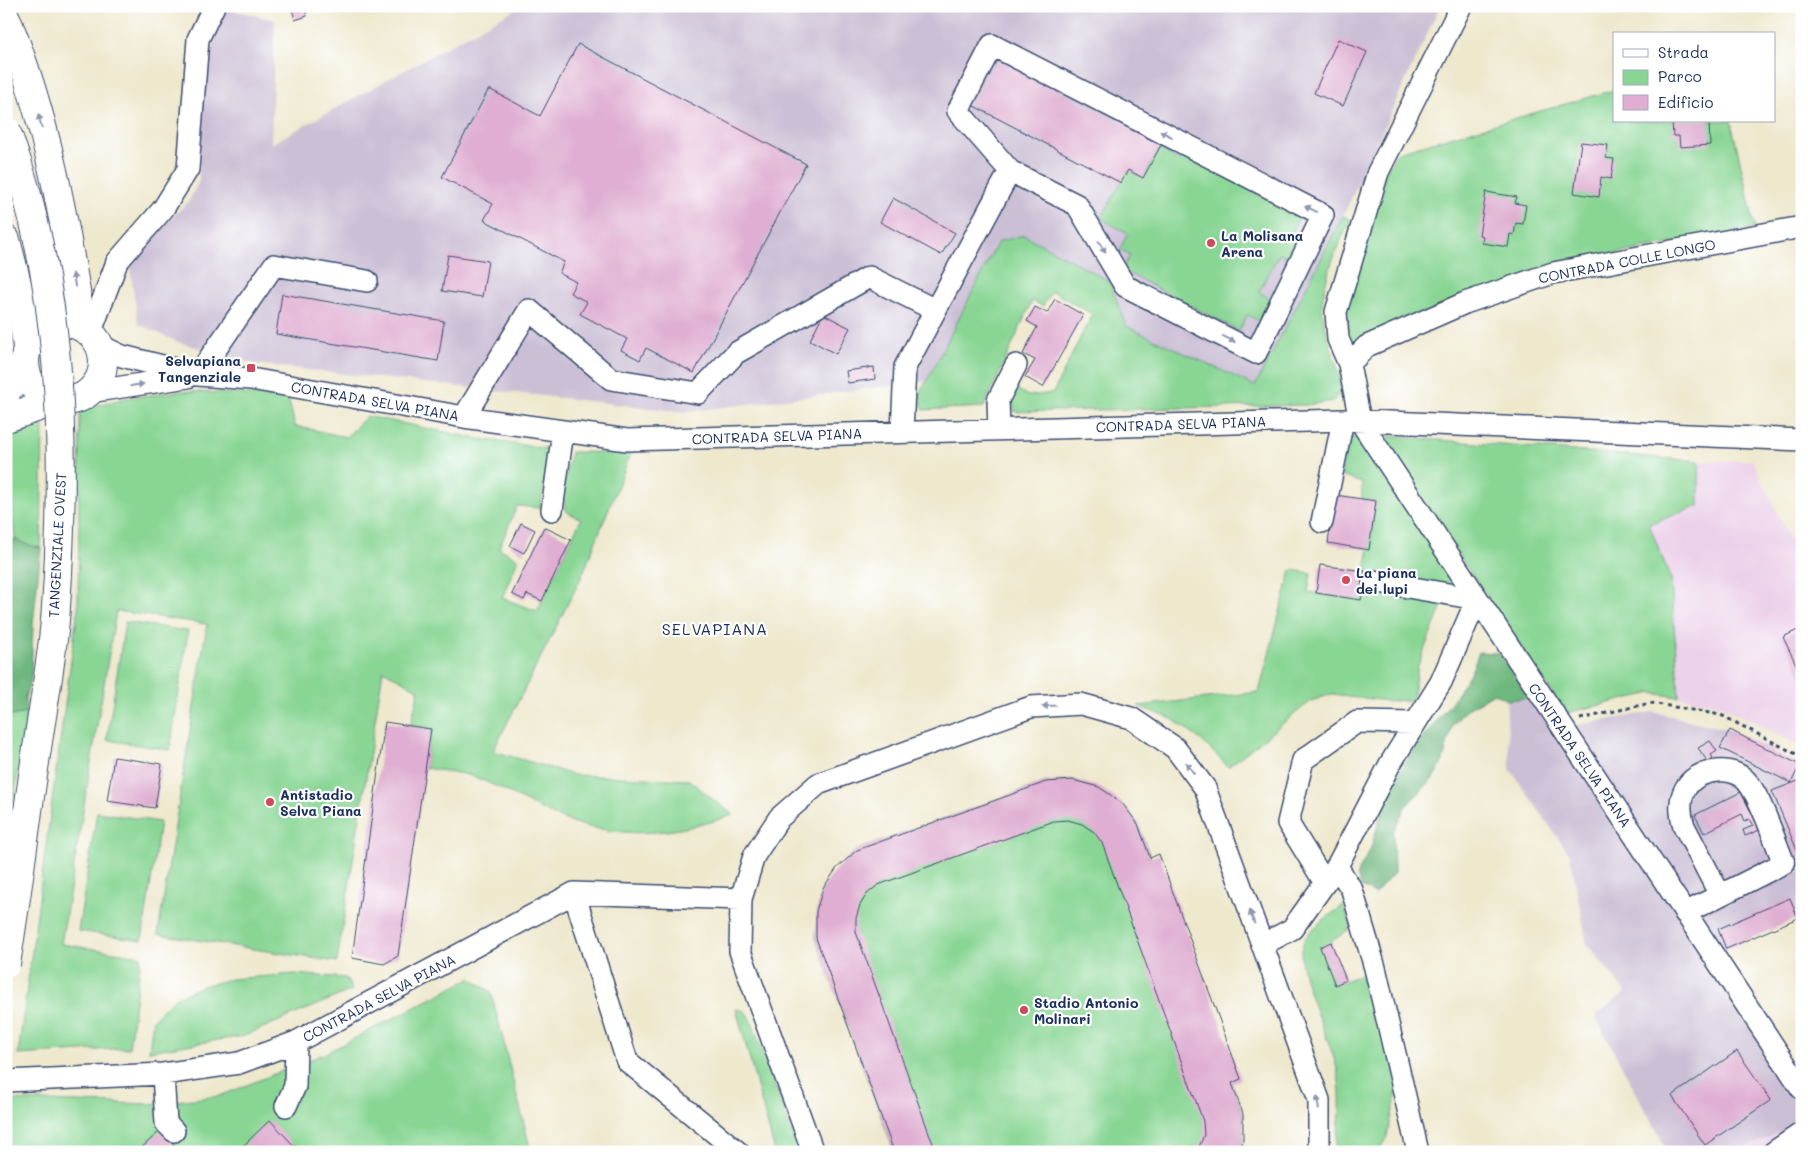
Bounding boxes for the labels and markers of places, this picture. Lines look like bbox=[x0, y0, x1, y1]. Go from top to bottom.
place label: La Molisana Arena bbox=[1221, 226, 1304, 261]
marker: La Molisana Arena bbox=[1205, 237, 1217, 249]
place label: Selvapiana Tangenziale bbox=[158, 351, 241, 386]
marker: Selvapiana Tangenziale bbox=[245, 362, 257, 374]
place label: La piana dei lupi bbox=[1356, 563, 1417, 598]
marker: La piana dei lupi bbox=[1340, 574, 1352, 586]
place label: Antistadio Selva Piana bbox=[280, 785, 362, 820]
marker: Antistadio Selva Piana bbox=[264, 796, 276, 808]
place label: Stadio Antonio Molinari bbox=[1034, 993, 1139, 1028]
marker: Stadio Antonio Molinari bbox=[1018, 1004, 1030, 1016]

